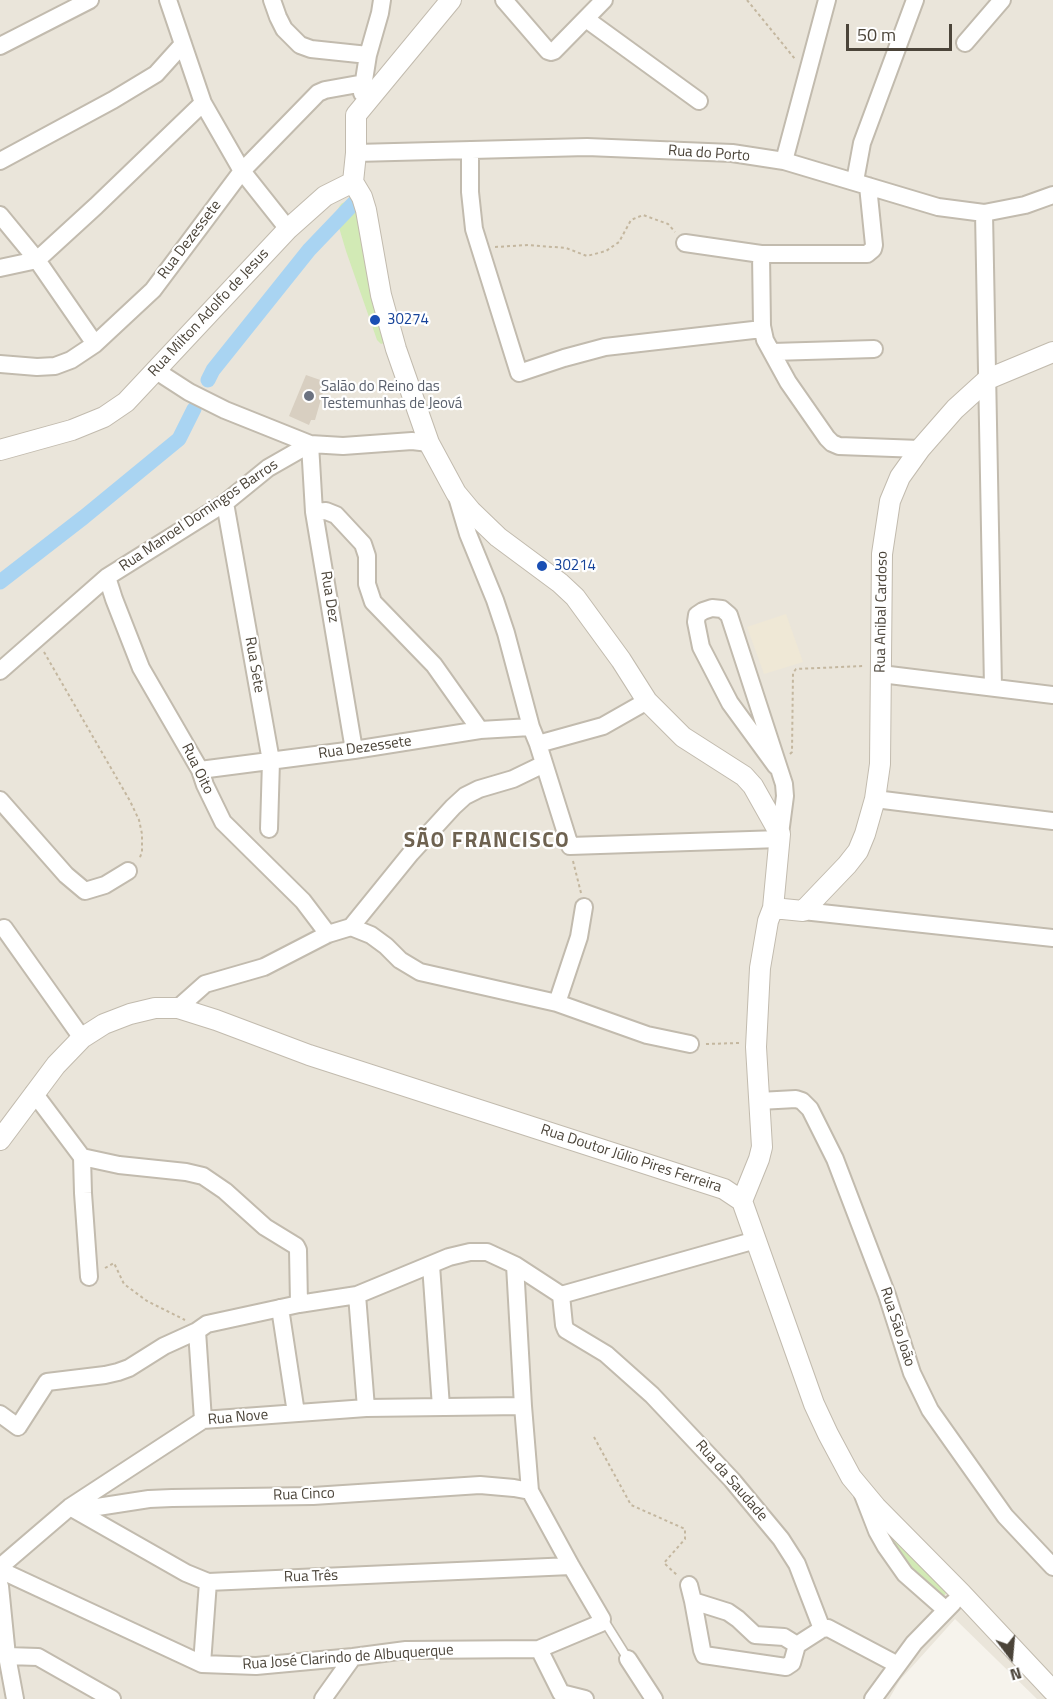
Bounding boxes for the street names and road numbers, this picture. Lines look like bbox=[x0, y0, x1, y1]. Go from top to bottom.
street label: Rua do Porto bbox=[667, 142, 751, 166]
street label: Rua Dezessete bbox=[155, 197, 225, 283]
street label: Rua Milton Adolfo de Jesus bbox=[145, 245, 273, 381]
street label: Rua Manoel Domingos Barros bbox=[116, 456, 282, 576]
street label: Rua Anibal Cardoso bbox=[872, 551, 892, 673]
street label: Rua Dez bbox=[316, 570, 342, 624]
street label: Rua Sete bbox=[240, 636, 268, 694]
street label: Rua Dezessete bbox=[317, 733, 413, 763]
street label: Rua Oito bbox=[177, 741, 217, 797]
street label: Rua Doutor Júlio Pires Ferreira bbox=[538, 1121, 724, 1197]
street label: Rua São João bbox=[876, 1285, 918, 1369]
street label: Rua Nove bbox=[207, 1406, 269, 1430]
street label: Rua da Saudade bbox=[691, 1437, 771, 1525]
street label: Rua Cinco bbox=[273, 1485, 335, 1505]
street label: Rua Três bbox=[284, 1567, 338, 1587]
street label: Rua José Clarindo de Albuquerque bbox=[242, 1642, 454, 1674]

